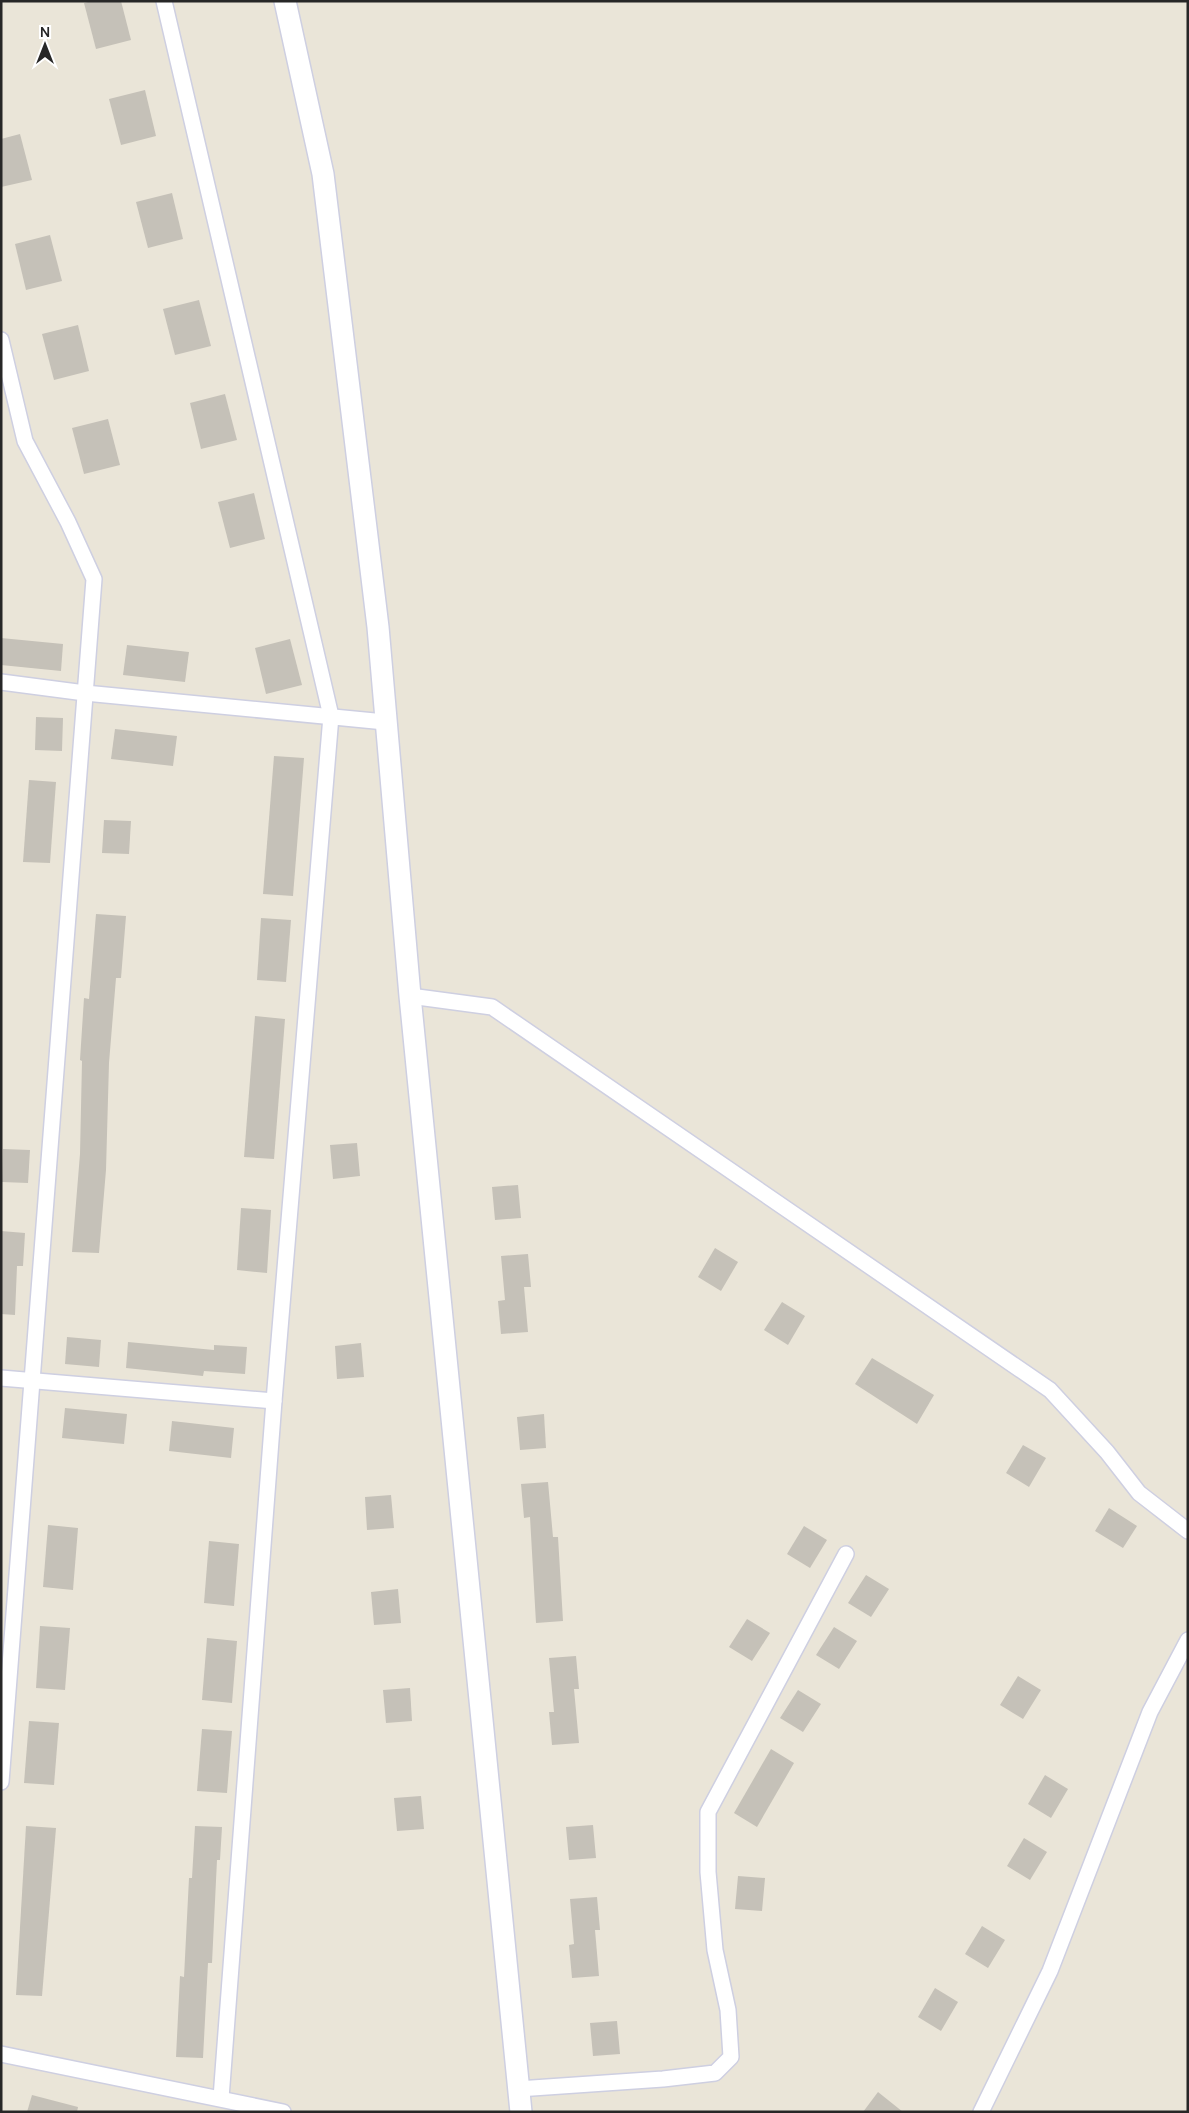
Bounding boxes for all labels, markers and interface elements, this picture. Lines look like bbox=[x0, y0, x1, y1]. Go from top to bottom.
north arrow bbox=[20, 20, 70, 70]
text: N bbox=[40, 22, 50, 41]

